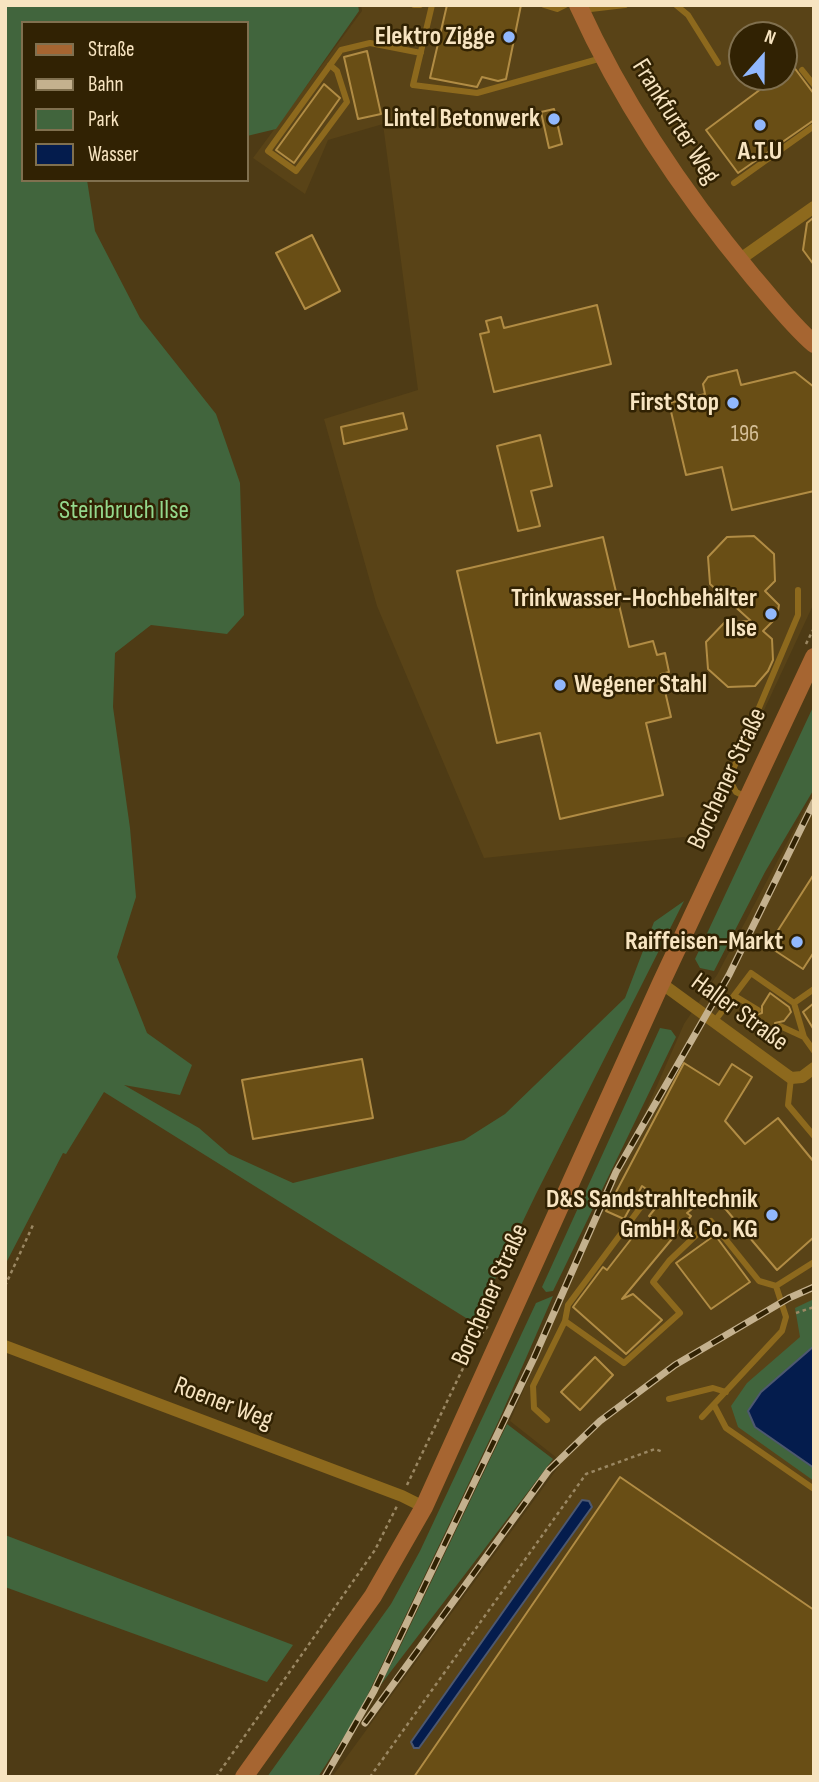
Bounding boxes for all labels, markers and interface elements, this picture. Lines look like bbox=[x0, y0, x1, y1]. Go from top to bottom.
legend bbox=[21, 21, 248, 182]
place label: Elektro Zigge bbox=[375, 21, 495, 53]
north arrow bbox=[728, 21, 798, 91]
text: N bbox=[761, 25, 779, 50]
marker: Elektro Zigge bbox=[501, 29, 517, 45]
text: Straße bbox=[88, 37, 134, 62]
street label: Frankfurter Weg bbox=[624, 54, 726, 190]
text: Bahn bbox=[88, 72, 123, 97]
place label: Lintel Betonwerk bbox=[383, 103, 540, 135]
text: Park bbox=[88, 107, 119, 132]
marker: Lintel Betonwerk bbox=[546, 111, 562, 127]
marker: A.T.U bbox=[752, 117, 768, 133]
place label: A.T.U bbox=[738, 136, 782, 168]
text: Wasser bbox=[88, 142, 139, 167]
place label: First Stop bbox=[630, 387, 719, 419]
marker: First Stop bbox=[725, 395, 741, 411]
house number: 196 bbox=[731, 421, 759, 449]
park label: Steinbruch Ilse bbox=[59, 495, 189, 527]
place label: Trinkwasser-Hochbehälter Ilse bbox=[511, 583, 757, 644]
marker: Trinkwasser-Hochbehälter Ilse bbox=[763, 606, 779, 622]
place label: Wegener Stahl bbox=[574, 669, 707, 701]
marker: Wegener Stahl bbox=[552, 677, 568, 693]
street label: Borchener Straße bbox=[682, 704, 774, 854]
place label: Raiffeisen-Markt bbox=[625, 926, 783, 958]
marker: Raiffeisen-Markt bbox=[789, 934, 805, 950]
street label: Haller Straße bbox=[684, 967, 794, 1059]
place label: D&S Sandstrahltechnik GmbH & Co. KG bbox=[546, 1184, 758, 1246]
marker: D&S Sandstrahltechnik GmbH & Co. KG bbox=[764, 1207, 780, 1223]
street label: Borchener Straße bbox=[446, 1219, 536, 1371]
street label: Roener Weg bbox=[169, 1371, 277, 1437]

